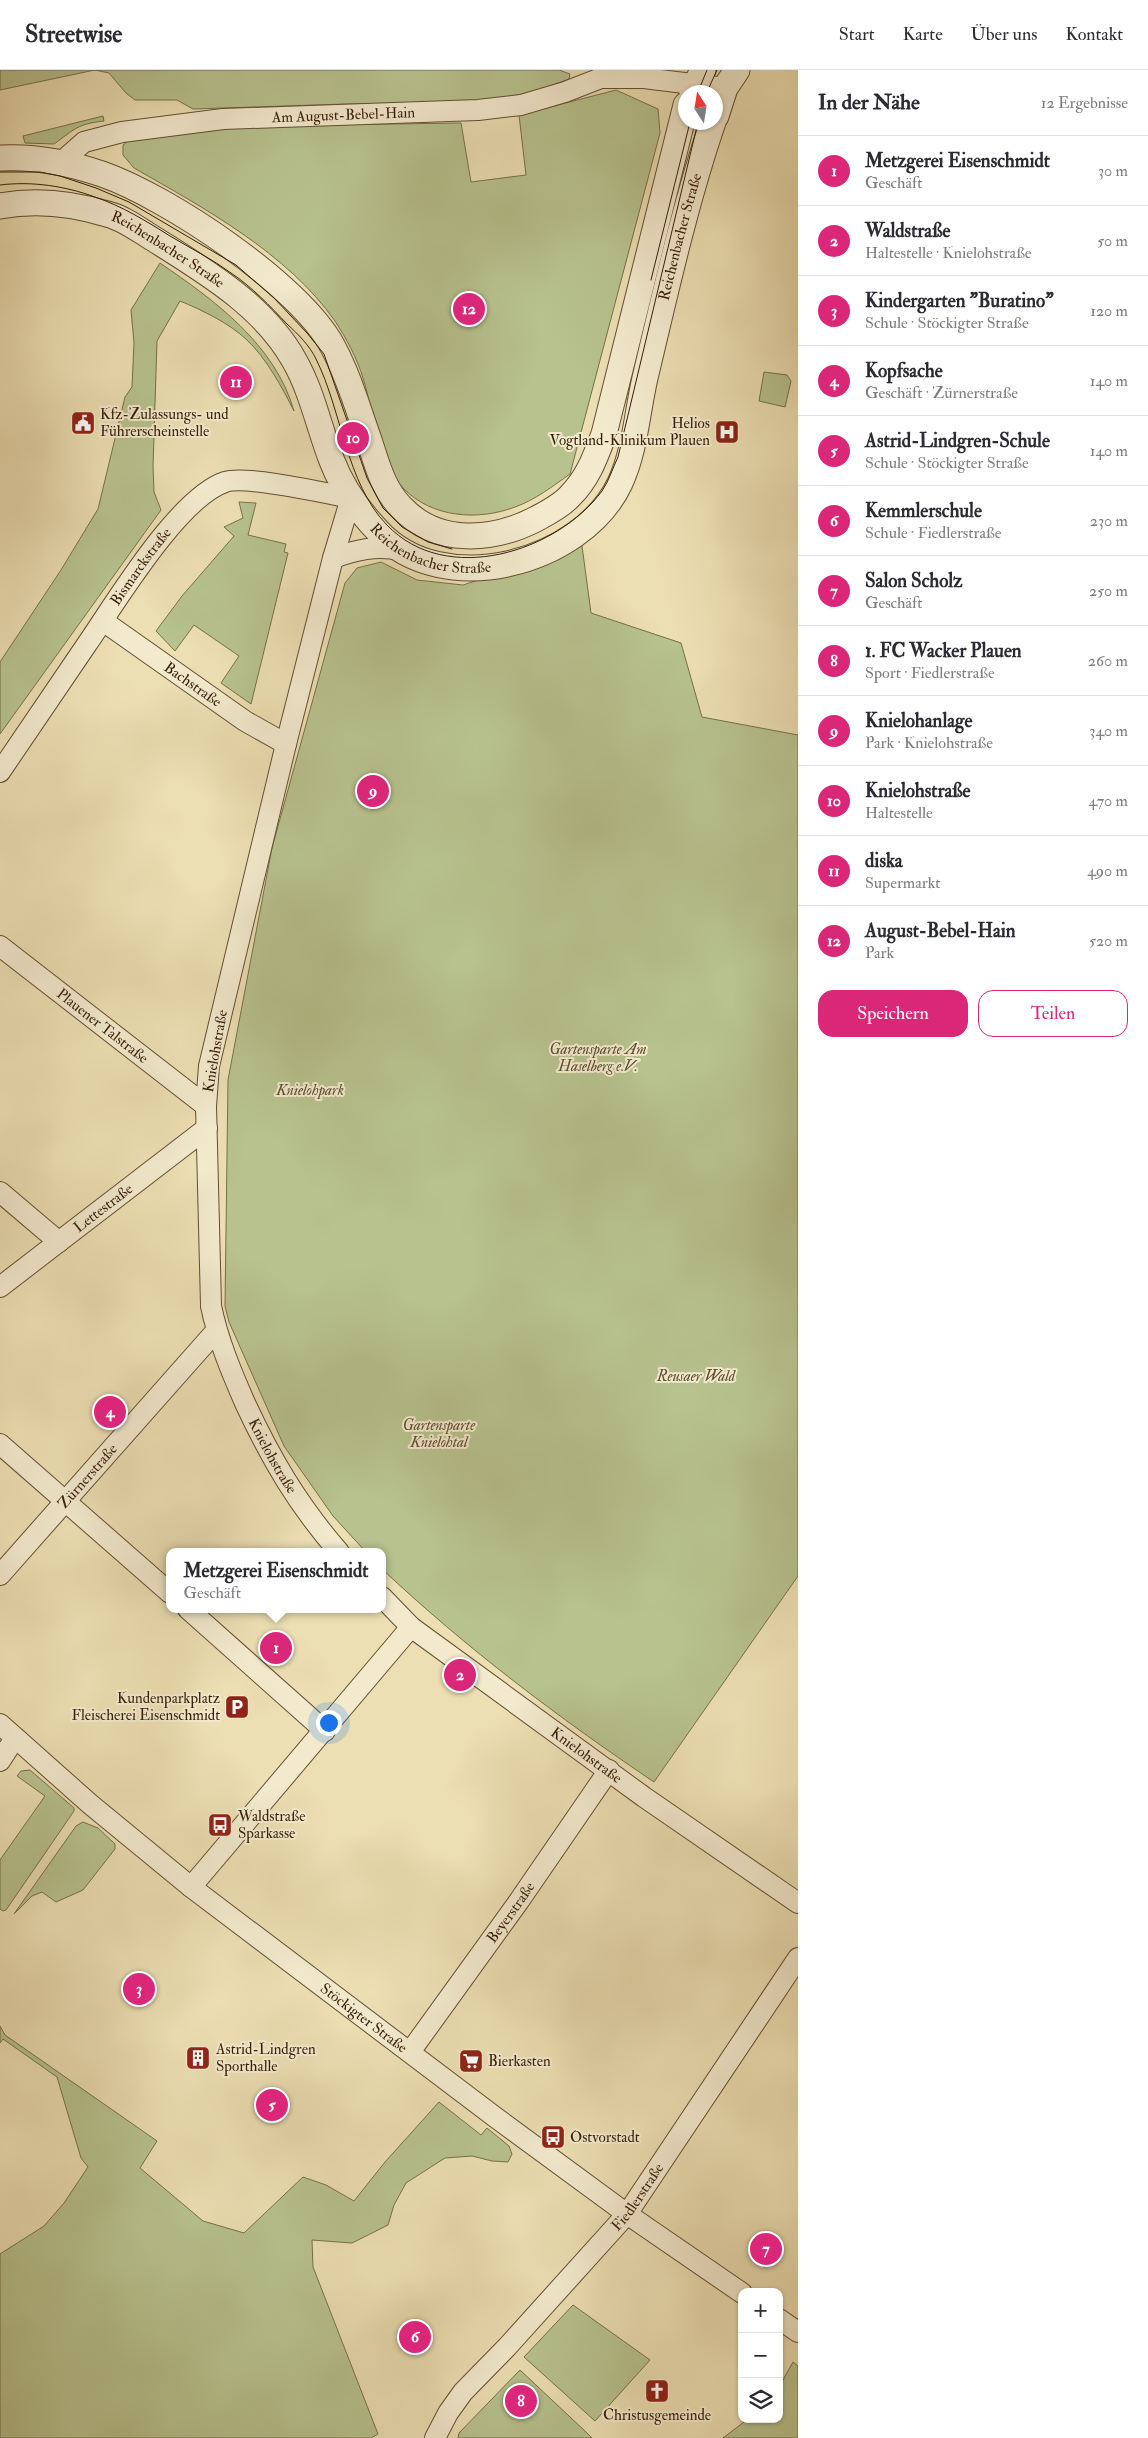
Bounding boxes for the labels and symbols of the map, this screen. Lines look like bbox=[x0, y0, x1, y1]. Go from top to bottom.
north arrow bbox=[678, 85, 723, 130]
street label: Am August-Bebel-Hain bbox=[270, 103, 416, 127]
street label: Reichenbacher Straße bbox=[655, 171, 706, 302]
street label: Reichenbacher Straße bbox=[108, 207, 228, 292]
pin: 12 bbox=[453, 290, 485, 328]
pin: 11 bbox=[220, 363, 252, 401]
place label: Kfz-Zulassungs- und Führerscheinstelle bbox=[100, 405, 229, 441]
public building icon: Kfz-Zulassungs- und Führerscheinstelle bbox=[70, 410, 96, 436]
place label: Helios Vogtland-Klinikum Plauen bbox=[550, 414, 710, 450]
pin: 10 bbox=[337, 419, 369, 457]
hospital icon: Helios Vogtland-Klinikum Plauen bbox=[714, 419, 740, 445]
street label: Reichenbacher Straße bbox=[366, 519, 492, 578]
street label: Bismarckstraße bbox=[106, 524, 176, 609]
street label: Bachstraße bbox=[160, 658, 225, 712]
pin: 9 bbox=[357, 772, 389, 810]
street label: Plauener Talstraße bbox=[53, 984, 152, 1068]
street label: Knielohstraße bbox=[199, 1008, 232, 1094]
park label: Gartensparte Am Haselberg e.V. bbox=[550, 1040, 646, 1076]
park label: Knielohpark bbox=[275, 1081, 344, 1100]
street label: Lettestraße bbox=[70, 1180, 137, 1237]
park label: Reusaer Wald bbox=[656, 1367, 737, 1386]
pin: 4 bbox=[94, 1393, 126, 1431]
street label: Knielohstraße bbox=[244, 1415, 301, 1497]
park label: Gartensparte Knielohtal bbox=[403, 1416, 476, 1452]
street label: Zürnerstraße bbox=[54, 1440, 122, 1513]
pin: 1 bbox=[260, 1629, 292, 1667]
pin: 2 bbox=[444, 1656, 476, 1694]
place label: Kundenparkplatz Fleischerei Eisenschmidt bbox=[72, 1689, 220, 1725]
parking icon: Kundenparkplatz Fleischerei Eisenschmidt bbox=[224, 1694, 250, 1720]
your location bbox=[316, 1710, 342, 1736]
street label: Knielohstraße bbox=[547, 1723, 626, 1788]
place label: Waldstraße Sparkasse bbox=[237, 1807, 305, 1844]
bus stop icon: Waldstraße Sparkasse bbox=[207, 1812, 233, 1838]
street label: Beyerstraße bbox=[483, 1879, 539, 1947]
pin: 3 bbox=[123, 1970, 155, 2008]
street label: Stöckigter Straße bbox=[316, 1979, 411, 2057]
place label: Astrid-Lindgren Sporthalle bbox=[215, 2040, 316, 2077]
building icon: Astrid-Lindgren Sporthalle bbox=[185, 2045, 211, 2071]
supermarket icon: Bierkasten bbox=[458, 2048, 484, 2074]
place label: Bierkasten bbox=[488, 2052, 551, 2071]
pin: 5 bbox=[256, 2086, 288, 2124]
bus stop icon: Ostvorstadt bbox=[540, 2124, 566, 2150]
place label: Ostvorstadt bbox=[570, 2128, 640, 2147]
street label: Fiedlerstraße bbox=[607, 2160, 668, 2235]
pin: 7 bbox=[750, 2230, 782, 2268]
pin: 6 bbox=[399, 2318, 431, 2356]
church icon: Christusgemeinde bbox=[644, 2378, 670, 2404]
pin: 8 bbox=[505, 2382, 537, 2420]
place label: Christusgemeinde bbox=[603, 2406, 711, 2425]

